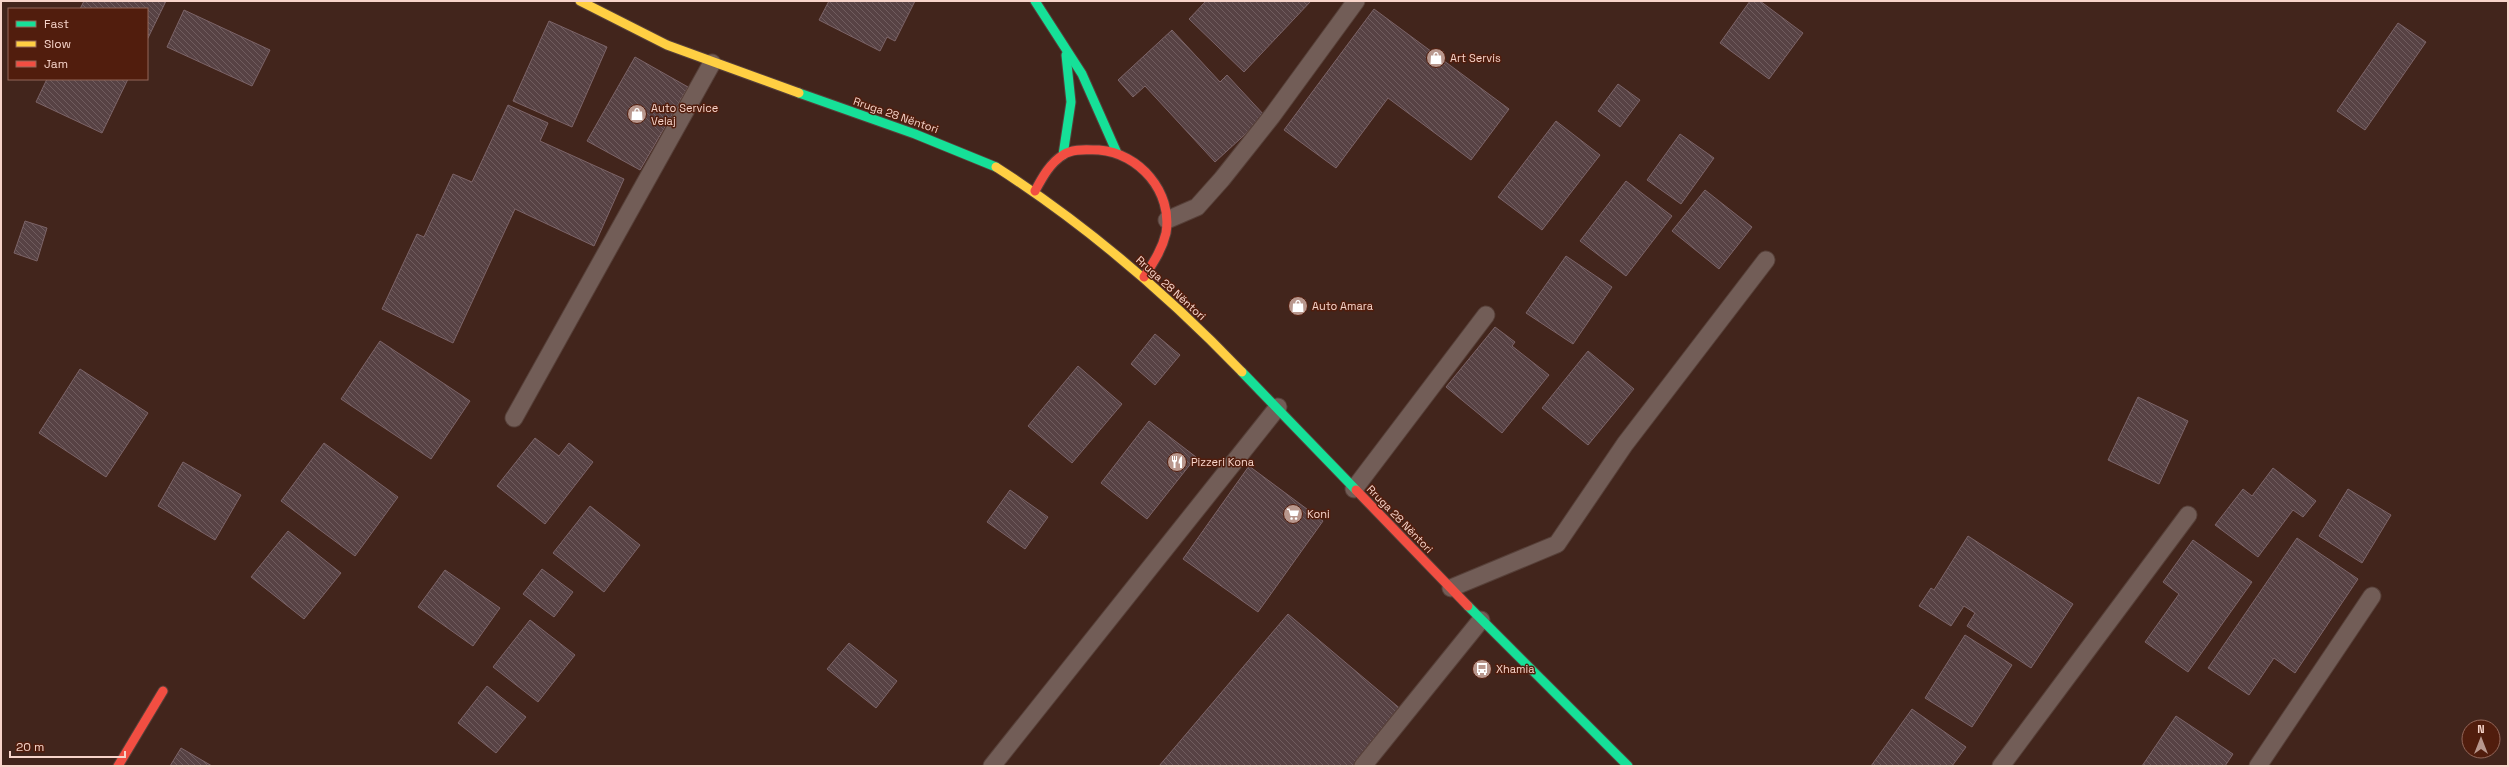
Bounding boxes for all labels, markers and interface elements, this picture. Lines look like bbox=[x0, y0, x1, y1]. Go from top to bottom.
legend bbox=[8, 8, 148, 80]
text: Fast bbox=[44, 16, 69, 32]
text: Slow bbox=[44, 36, 71, 52]
shop icon: Art Servis bbox=[1425, 47, 1447, 69]
place label: Art Servis bbox=[1450, 51, 1501, 65]
text: Jam bbox=[44, 56, 68, 72]
street label: Rruga 28 Nëntori bbox=[852, 94, 941, 136]
place label: Auto Service Velaj bbox=[651, 101, 718, 128]
shop icon: Auto Service Velaj bbox=[626, 103, 648, 125]
street label: Rruga 28 Nëntori bbox=[1133, 253, 1209, 323]
shop icon: Auto Amara bbox=[1287, 295, 1309, 317]
place label: Auto Amara bbox=[1312, 299, 1374, 313]
restaurant icon: Pizzeri Kona bbox=[1166, 451, 1188, 473]
place label: Pizzeri Kona bbox=[1191, 455, 1255, 469]
street label: Rruga 28 Nëntori bbox=[1364, 482, 1436, 556]
supermarket icon: Koni bbox=[1282, 503, 1304, 525]
place label: Koni bbox=[1307, 507, 1330, 521]
bus stop icon: Xhamia bbox=[1471, 658, 1493, 680]
place label: Xhamia bbox=[1496, 662, 1535, 676]
north arrow bbox=[2461, 719, 2501, 759]
text: N bbox=[2477, 722, 2485, 736]
scale bar bbox=[10, 733, 125, 759]
text: 20 m bbox=[16, 739, 44, 755]

